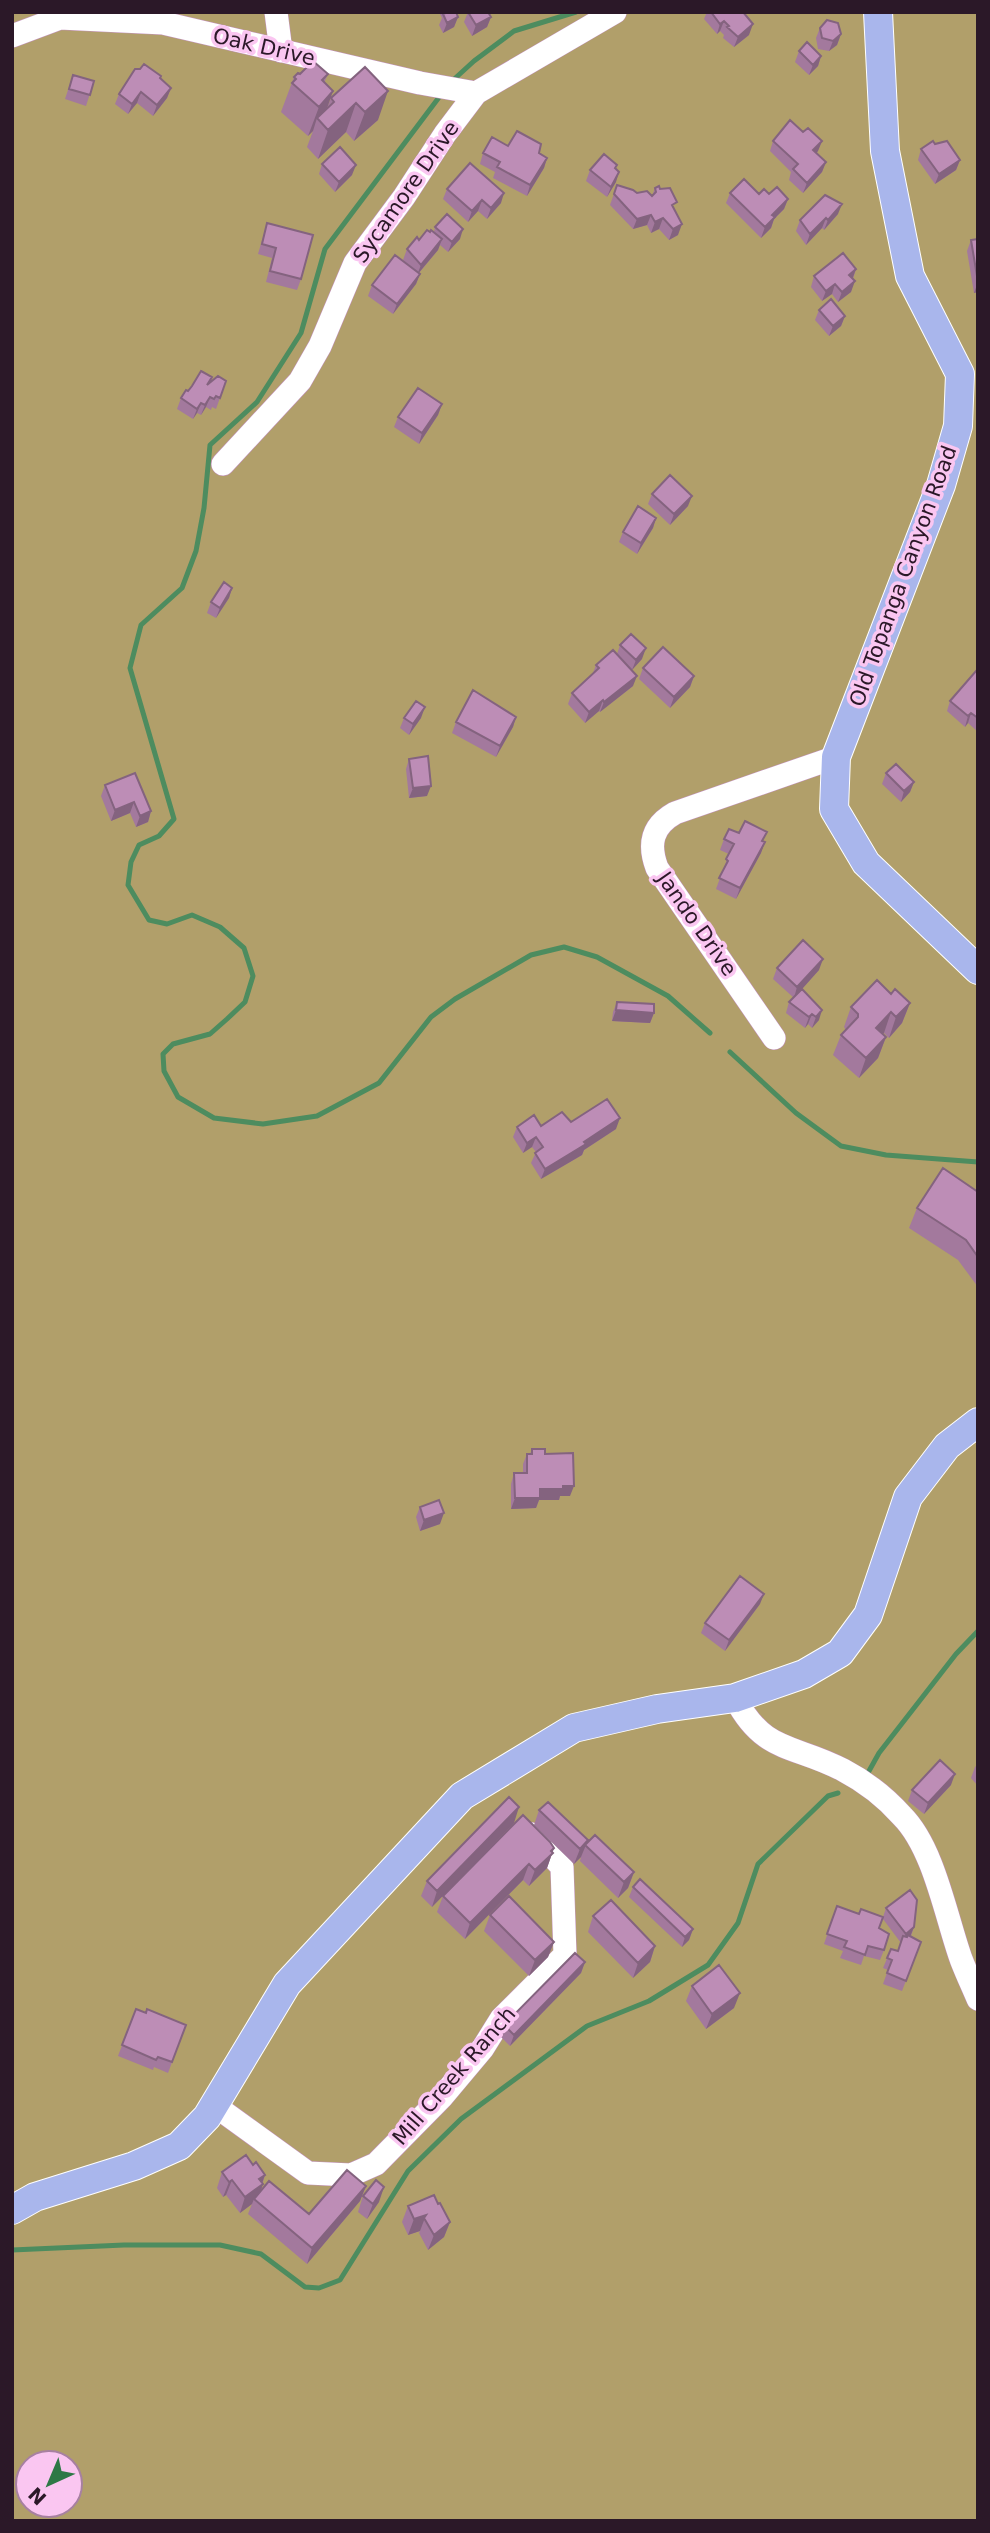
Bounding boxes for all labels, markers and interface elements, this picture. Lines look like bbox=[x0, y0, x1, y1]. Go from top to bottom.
street label: Oak Drive bbox=[211, 24, 317, 70]
street label: Sycamore Drive bbox=[348, 117, 464, 267]
street label: Old Topanga Canyon Road bbox=[845, 442, 961, 710]
street label: Jando Drive bbox=[651, 866, 742, 981]
street label: Mill Creek Ranch bbox=[388, 2002, 520, 2150]
north arrow bbox=[14, 2449, 84, 2519]
text: N bbox=[24, 2483, 51, 2510]

